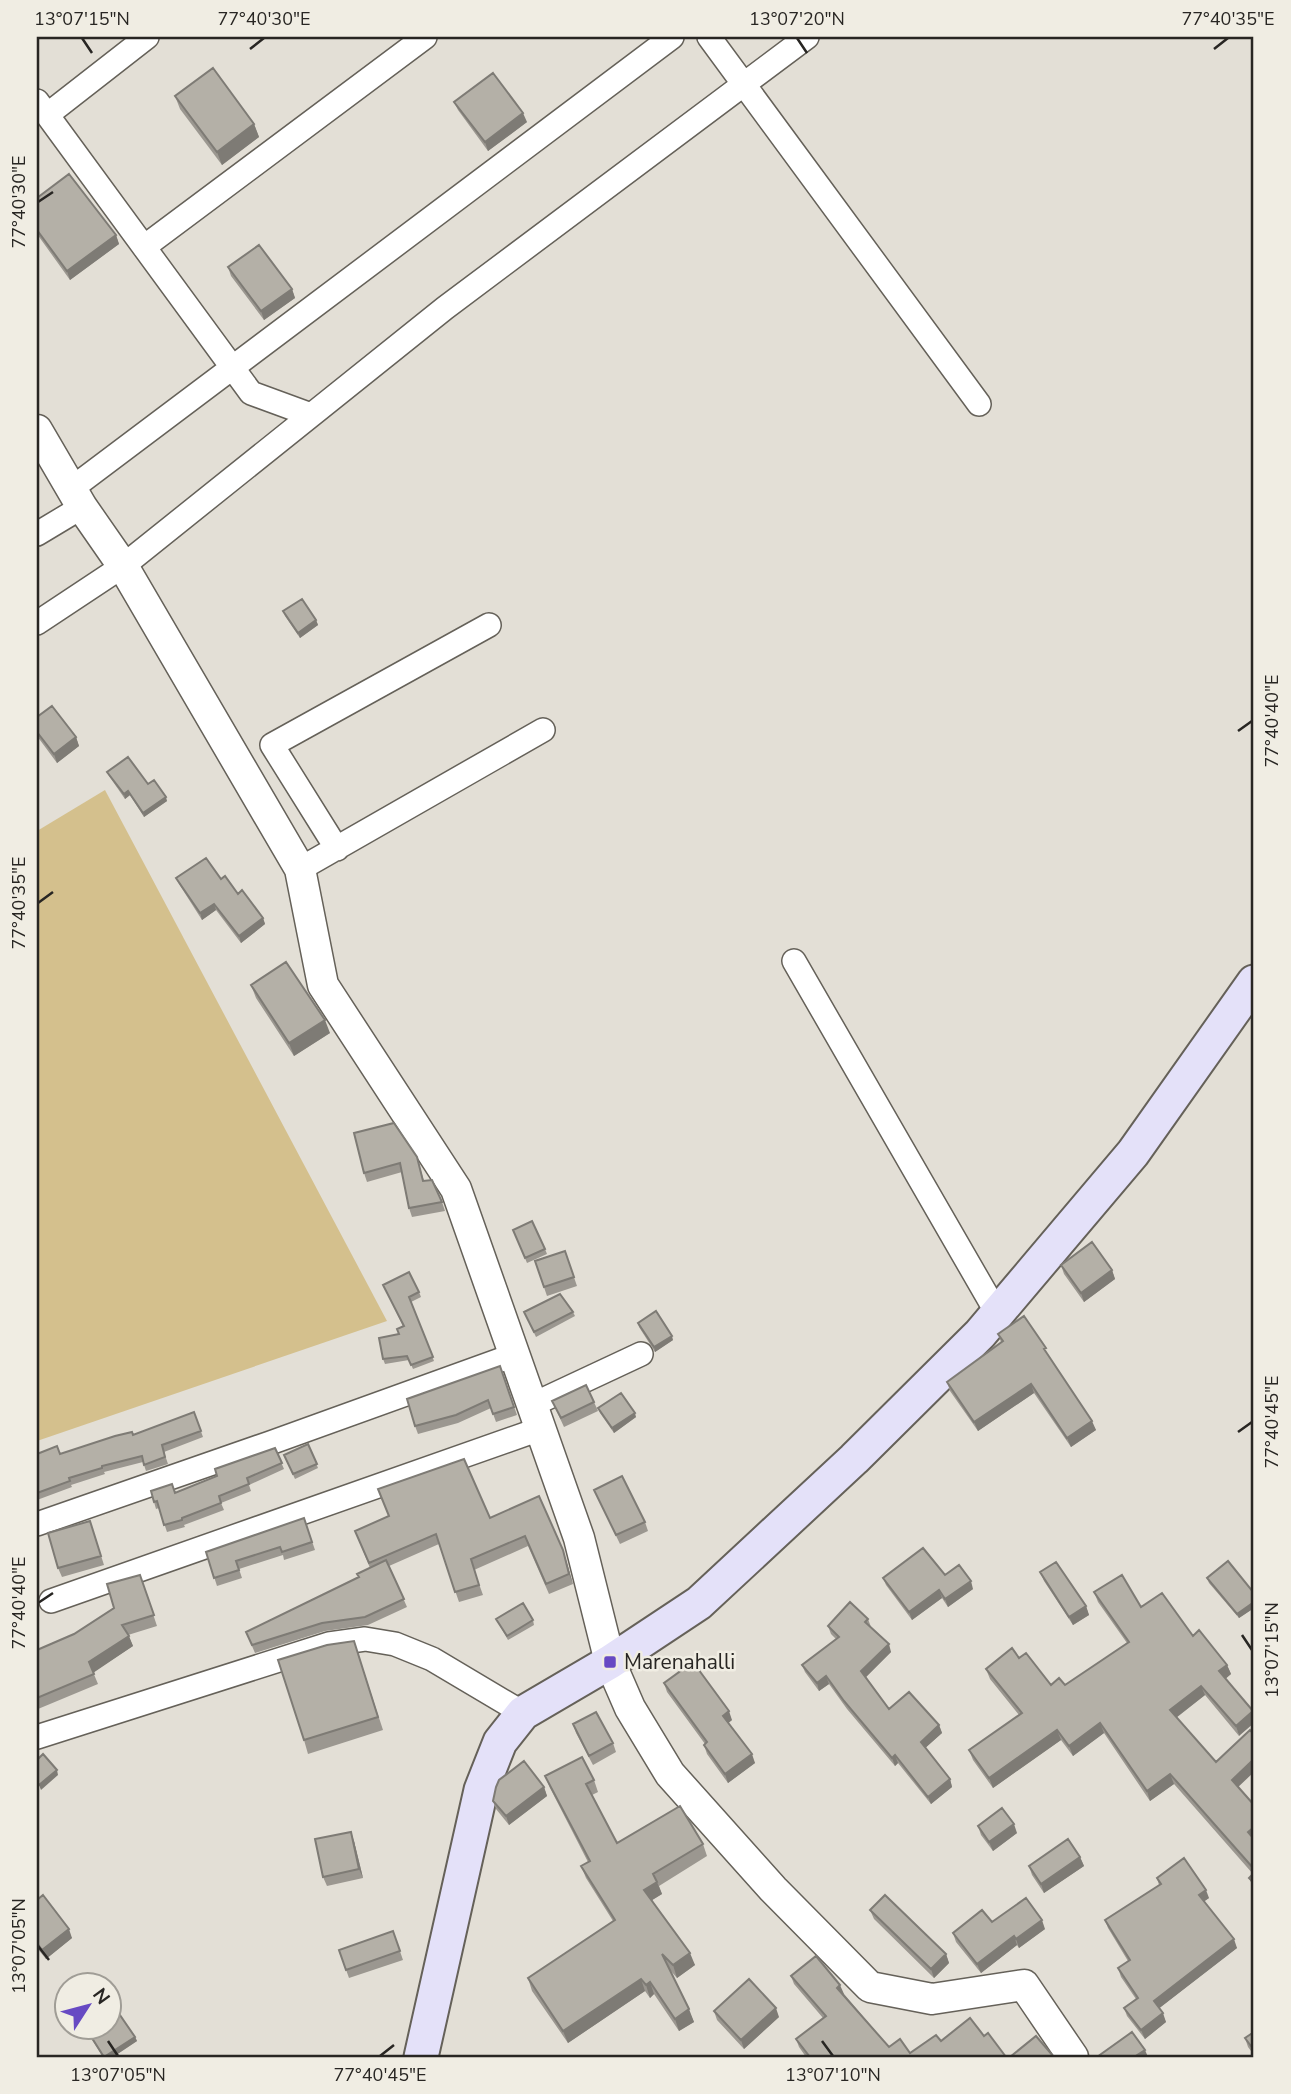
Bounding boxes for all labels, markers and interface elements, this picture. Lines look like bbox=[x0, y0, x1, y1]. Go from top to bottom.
text: 13°07'15"N bbox=[34, 7, 130, 31]
text: 77°40'30"E bbox=[218, 7, 311, 31]
text: 13°07'20"N bbox=[749, 7, 845, 31]
text: 77°40'35"E bbox=[1182, 7, 1275, 31]
text: 77°40'30"E bbox=[7, 156, 31, 249]
text: 77°40'40"E bbox=[1260, 675, 1284, 768]
text: 77°40'35"E bbox=[7, 857, 31, 950]
text: 77°40'45"E bbox=[1260, 1376, 1284, 1469]
text: 77°40'40"E bbox=[7, 1557, 31, 1650]
text: 13°07'15"N bbox=[1260, 1602, 1284, 1698]
place label: Marenahalli bbox=[624, 1648, 735, 1676]
marker: Marenahalli bbox=[602, 1654, 618, 1670]
text: 13°07'05"N bbox=[7, 1898, 31, 1994]
north arrow bbox=[52, 1972, 122, 2042]
text: N bbox=[86, 1983, 116, 2010]
text: 13°07'05"N bbox=[70, 2063, 166, 2087]
text: 77°40'45"E bbox=[334, 2063, 427, 2087]
text: 13°07'10"N bbox=[785, 2063, 881, 2087]

